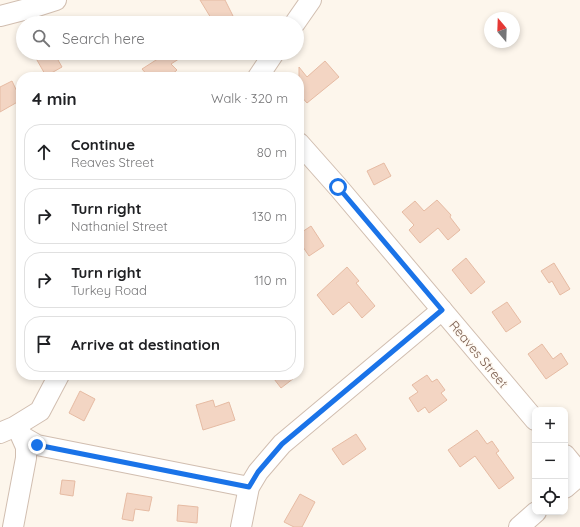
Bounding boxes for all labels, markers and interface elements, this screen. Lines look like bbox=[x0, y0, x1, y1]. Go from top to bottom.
north arrow bbox=[484, 12, 520, 48]
search box bbox=[16, 16, 304, 60]
icon: search bbox=[30, 27, 52, 49]
text: Search here bbox=[62, 29, 145, 48]
text: 4 min bbox=[32, 88, 77, 109]
text: Walk · 320 m bbox=[211, 90, 288, 106]
text: Continue bbox=[71, 135, 135, 154]
icon: ahead bbox=[33, 141, 55, 163]
text: 80 m bbox=[257, 144, 287, 160]
text: Reaves Street bbox=[71, 154, 154, 170]
route start bbox=[329, 178, 347, 196]
text: Turn right bbox=[71, 199, 142, 218]
icon: right bbox=[33, 205, 55, 227]
text: 130 m bbox=[252, 208, 287, 224]
text: Nathaniel Street bbox=[71, 218, 168, 234]
text: Turn right bbox=[71, 263, 142, 282]
icon: right bbox=[33, 269, 55, 291]
text: 110 m bbox=[254, 272, 287, 288]
text: Turkey Road bbox=[71, 282, 147, 298]
street label: Reaves Street bbox=[446, 317, 512, 391]
icon: arrive bbox=[33, 333, 55, 355]
text: Arrive at destination bbox=[71, 335, 220, 354]
map controls bbox=[532, 407, 568, 515]
button: + bbox=[532, 407, 568, 443]
route end bbox=[28, 436, 46, 454]
button: − bbox=[532, 443, 568, 479]
button: locate bbox=[532, 479, 568, 515]

